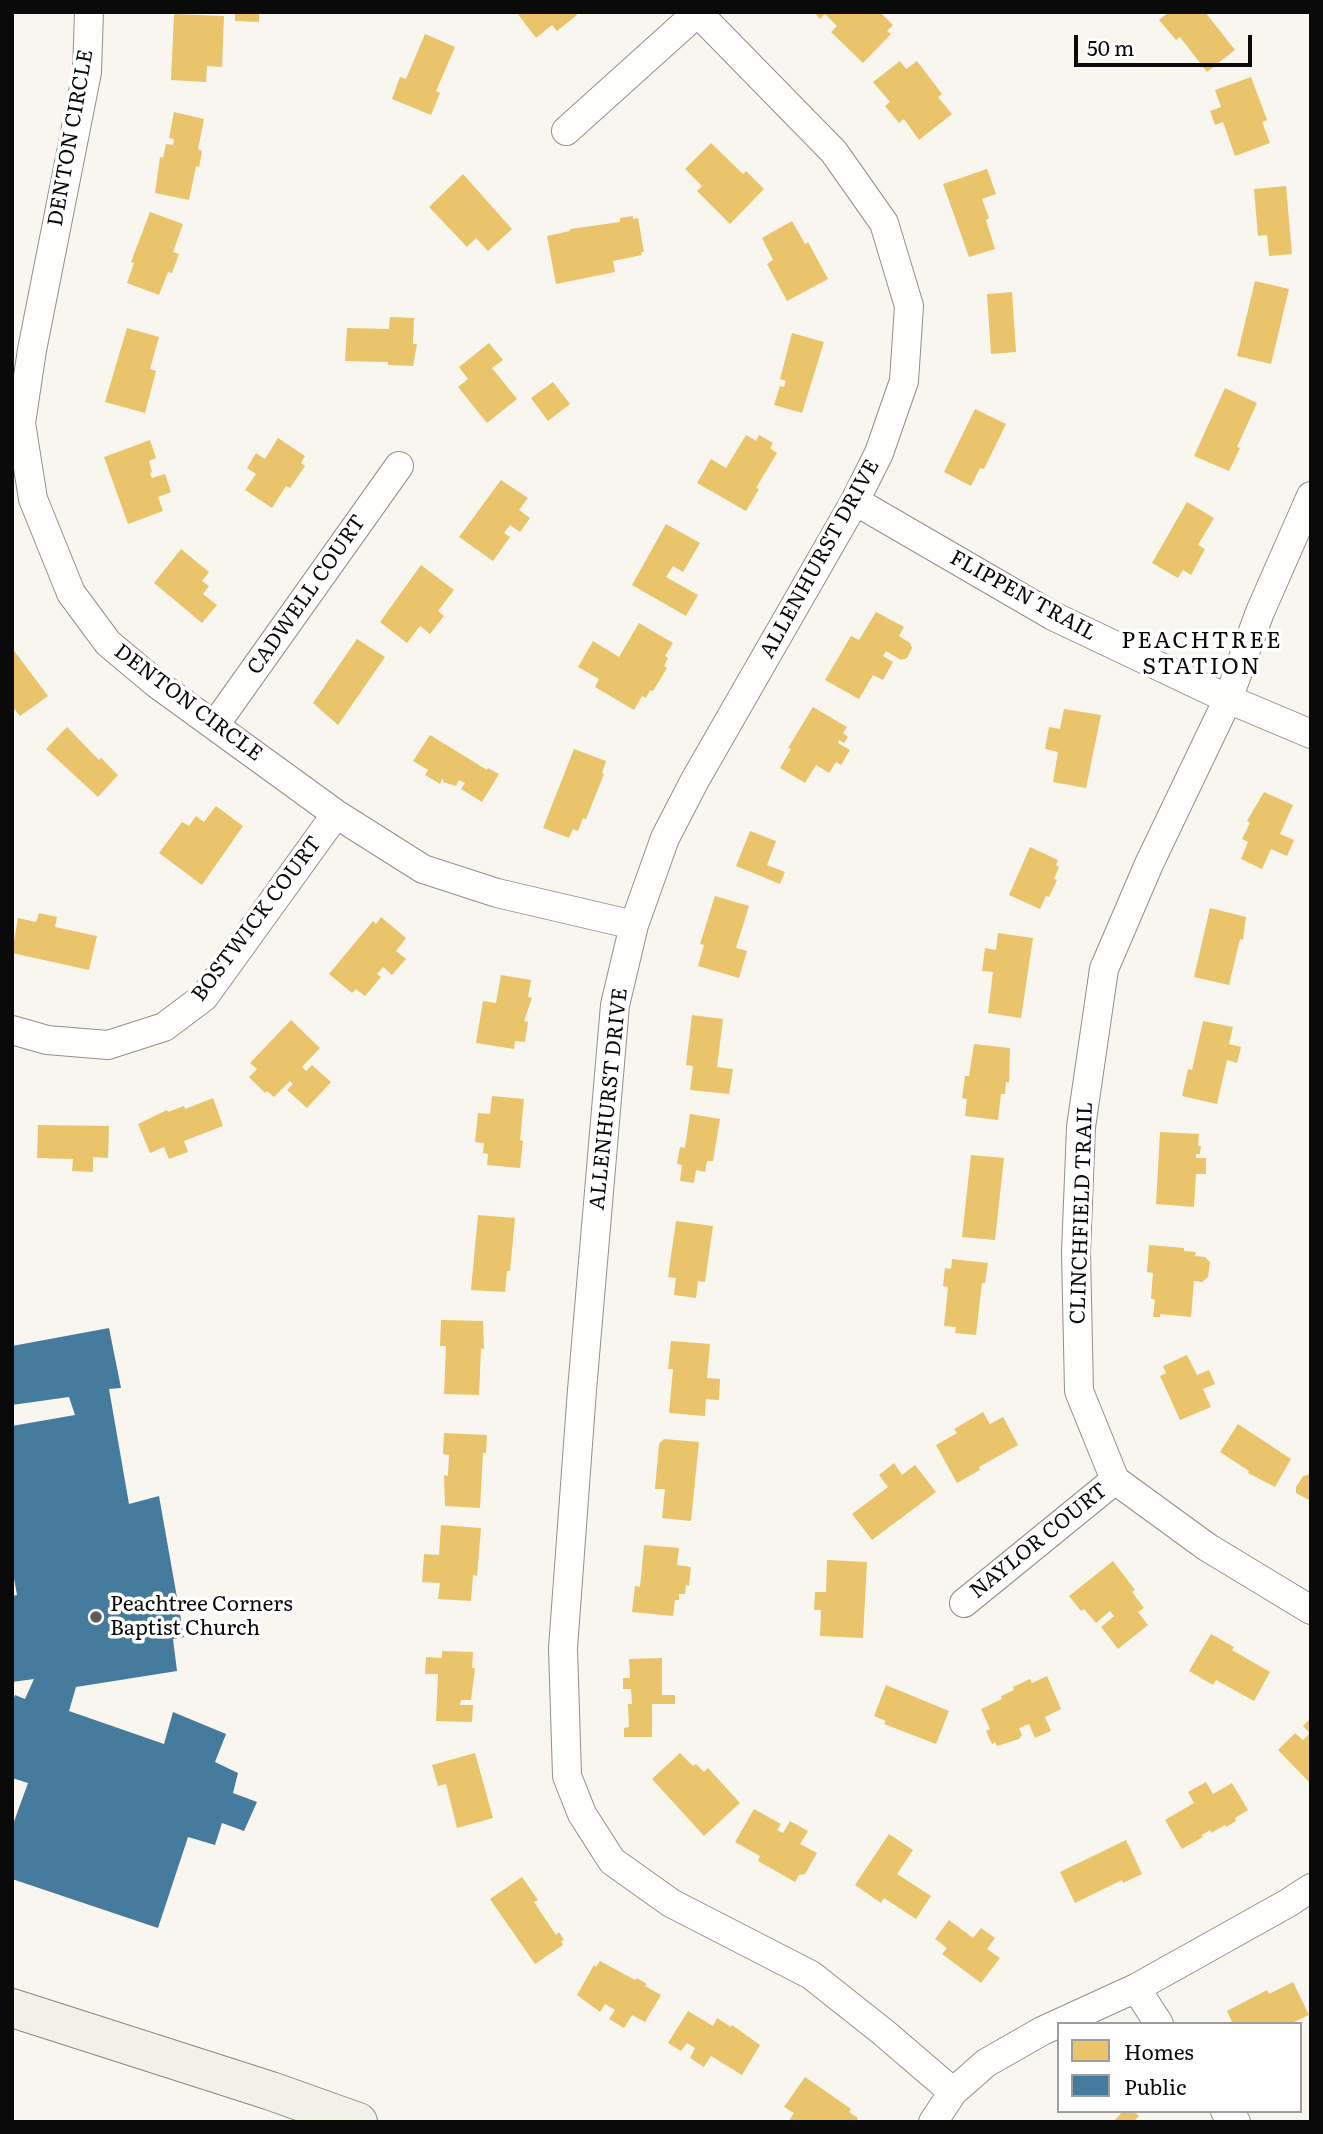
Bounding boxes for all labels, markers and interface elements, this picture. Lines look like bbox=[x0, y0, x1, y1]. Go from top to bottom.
scale bar bbox=[1078, 21, 1256, 65]
text: 50 m bbox=[1087, 31, 1134, 62]
street label: DENTON CIRCLE bbox=[43, 48, 99, 228]
street label: ALLENHURST DRIVE bbox=[755, 455, 885, 663]
street label: CADWELL COURT bbox=[242, 510, 372, 680]
street label: FLIPPEN TRAIL bbox=[945, 545, 1101, 647]
district label: PEACHTREE STATION bbox=[1122, 627, 1282, 681]
street label: DENTON CIRCLE bbox=[109, 639, 267, 767]
street label: BOSTWICK COURT bbox=[187, 831, 327, 1007]
street label: ALLENHURST DRIVE bbox=[585, 987, 633, 1211]
street label: CLINCHFIELD TRAIL bbox=[1066, 1101, 1098, 1325]
street label: NAYLOR COURT bbox=[965, 1478, 1113, 1604]
place label: Peachtree Corners Baptist Church bbox=[110, 1592, 293, 1642]
marker: Peachtree Corners Baptist Church bbox=[88, 1609, 104, 1625]
legend bbox=[1057, 2022, 1302, 2113]
text: Homes bbox=[1124, 2035, 1194, 2066]
text: Public bbox=[1124, 2070, 1186, 2101]

